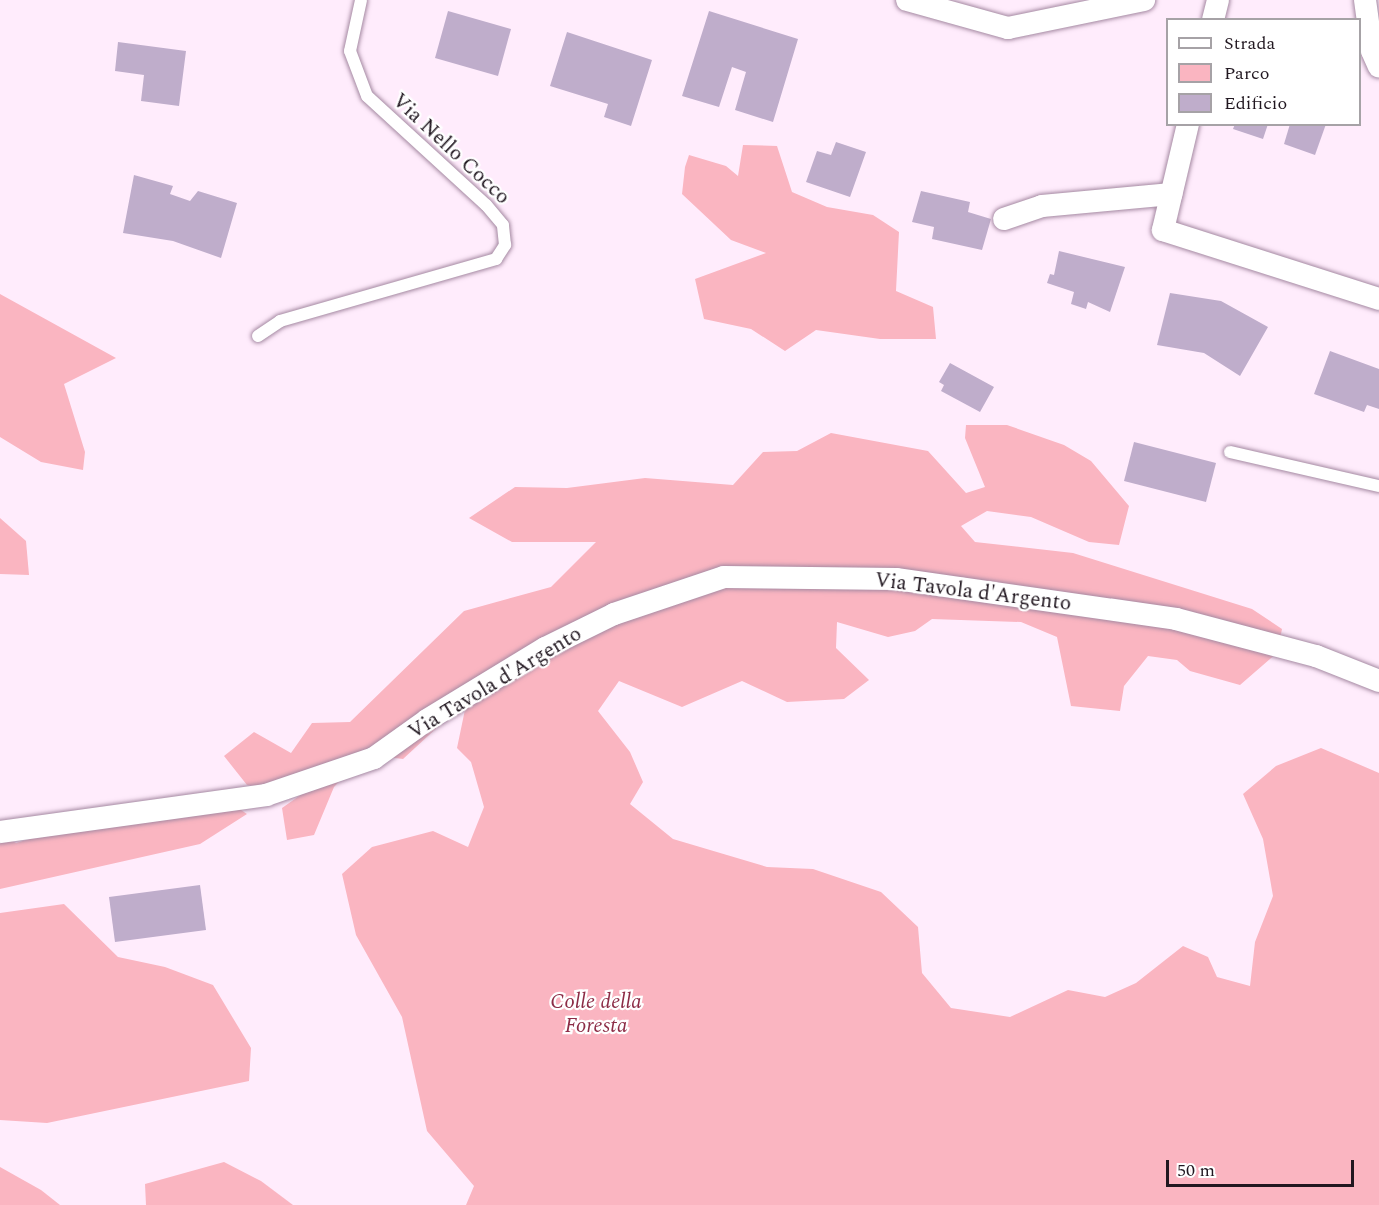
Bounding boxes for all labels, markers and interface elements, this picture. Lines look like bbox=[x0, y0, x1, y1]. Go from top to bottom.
legend bbox=[1166, 18, 1361, 126]
text: Strada bbox=[1224, 30, 1275, 57]
text: Parco bbox=[1224, 60, 1269, 87]
street label: Via Nello Cocco bbox=[387, 88, 515, 210]
text: Edificio bbox=[1224, 90, 1287, 117]
street label: Via Tavola d'Argento bbox=[873, 567, 1073, 617]
street label: Via Tavola d'Argento bbox=[404, 621, 586, 745]
park label: Colle della Foresta bbox=[550, 989, 642, 1039]
scale bar bbox=[1169, 1148, 1356, 1186]
text: 50 m bbox=[1177, 1157, 1215, 1184]

